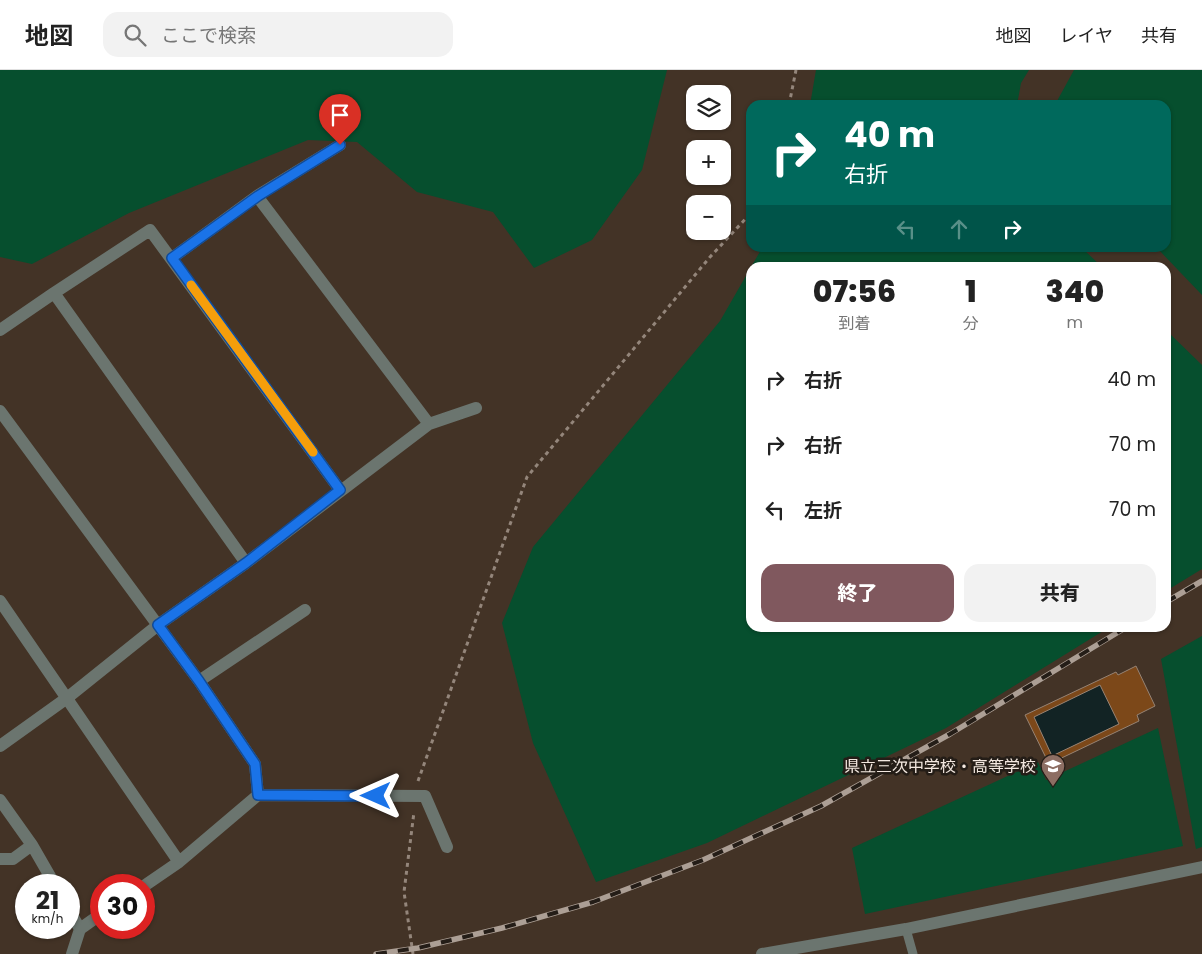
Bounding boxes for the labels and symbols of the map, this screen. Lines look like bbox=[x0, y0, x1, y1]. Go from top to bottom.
pin bbox=[319, 94, 361, 145]
school or university icon: 県立三次中学校・高等学校 bbox=[1040, 753, 1066, 787]
place label: 県立三次中学校・高等学校 bbox=[844, 755, 1036, 778]
position arrow bbox=[349, 769, 401, 821]
speed limit sign: 30 bbox=[90, 874, 155, 939]

